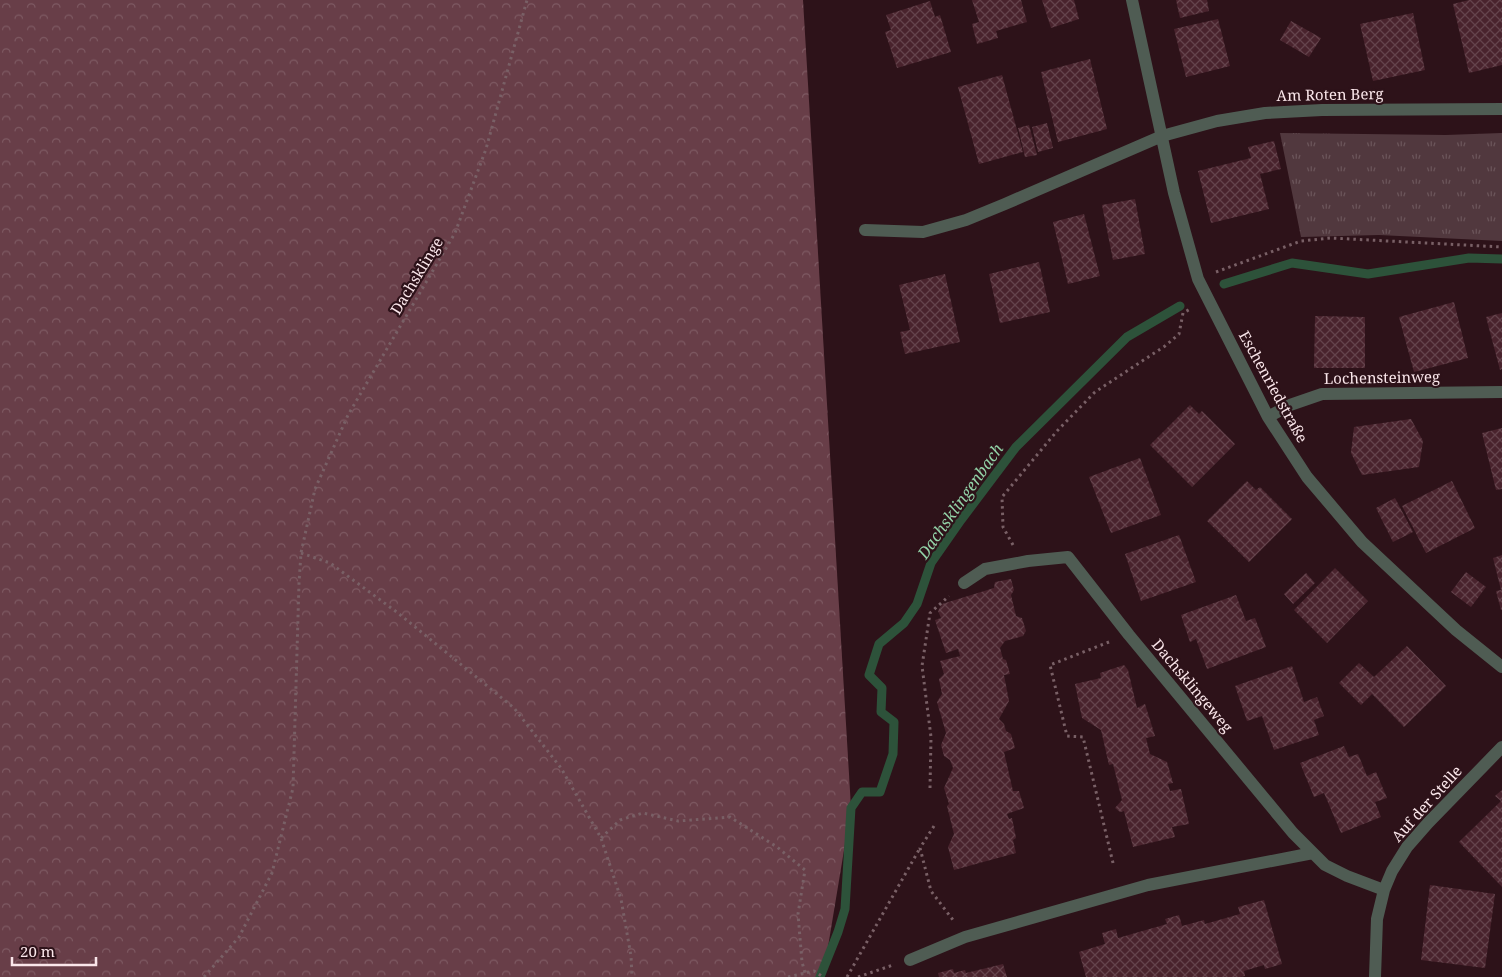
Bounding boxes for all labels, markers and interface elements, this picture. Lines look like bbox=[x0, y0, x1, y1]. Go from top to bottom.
street label: Am Roten Berg bbox=[1276, 83, 1384, 105]
street label: Dachsklinge bbox=[385, 233, 447, 318]
street label: Eschenriedstraße bbox=[1235, 327, 1313, 446]
street label: Lochensteinweg bbox=[1324, 366, 1440, 388]
water label: Dachsklingenbach bbox=[911, 439, 1008, 564]
street label: Dachsklingeweg bbox=[1148, 634, 1238, 736]
street label: Auf der Stelle bbox=[1387, 761, 1466, 846]
scale bar bbox=[12, 934, 96, 966]
text: 20 m bbox=[20, 941, 55, 961]

